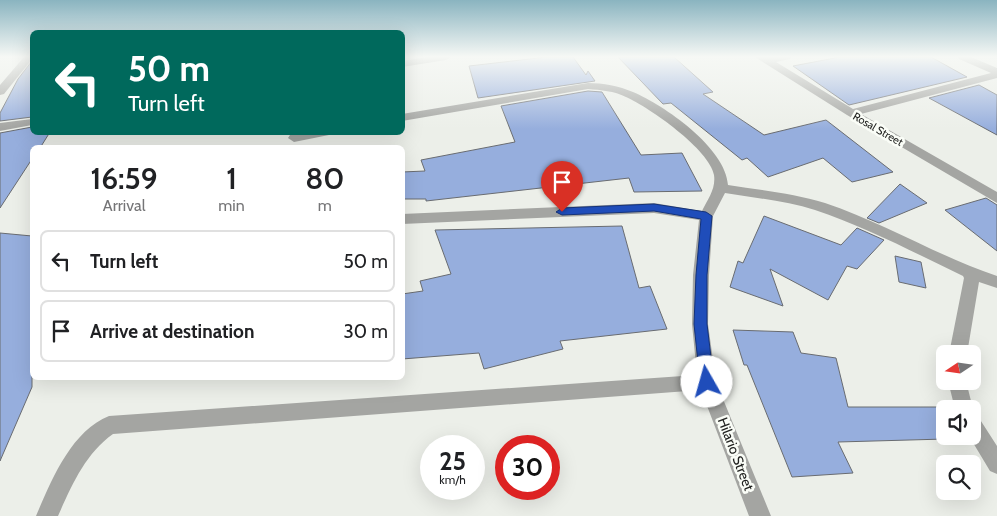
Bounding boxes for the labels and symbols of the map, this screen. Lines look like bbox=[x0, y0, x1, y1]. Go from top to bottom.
street label: Rosal Street bbox=[850, 109, 906, 149]
pin bbox=[541, 161, 583, 212]
north arrow bbox=[936, 345, 981, 390]
position arrow bbox=[680, 355, 732, 407]
street label: Hilario Street bbox=[714, 415, 758, 493]
speed limit sign: 30 bbox=[495, 435, 560, 500]

